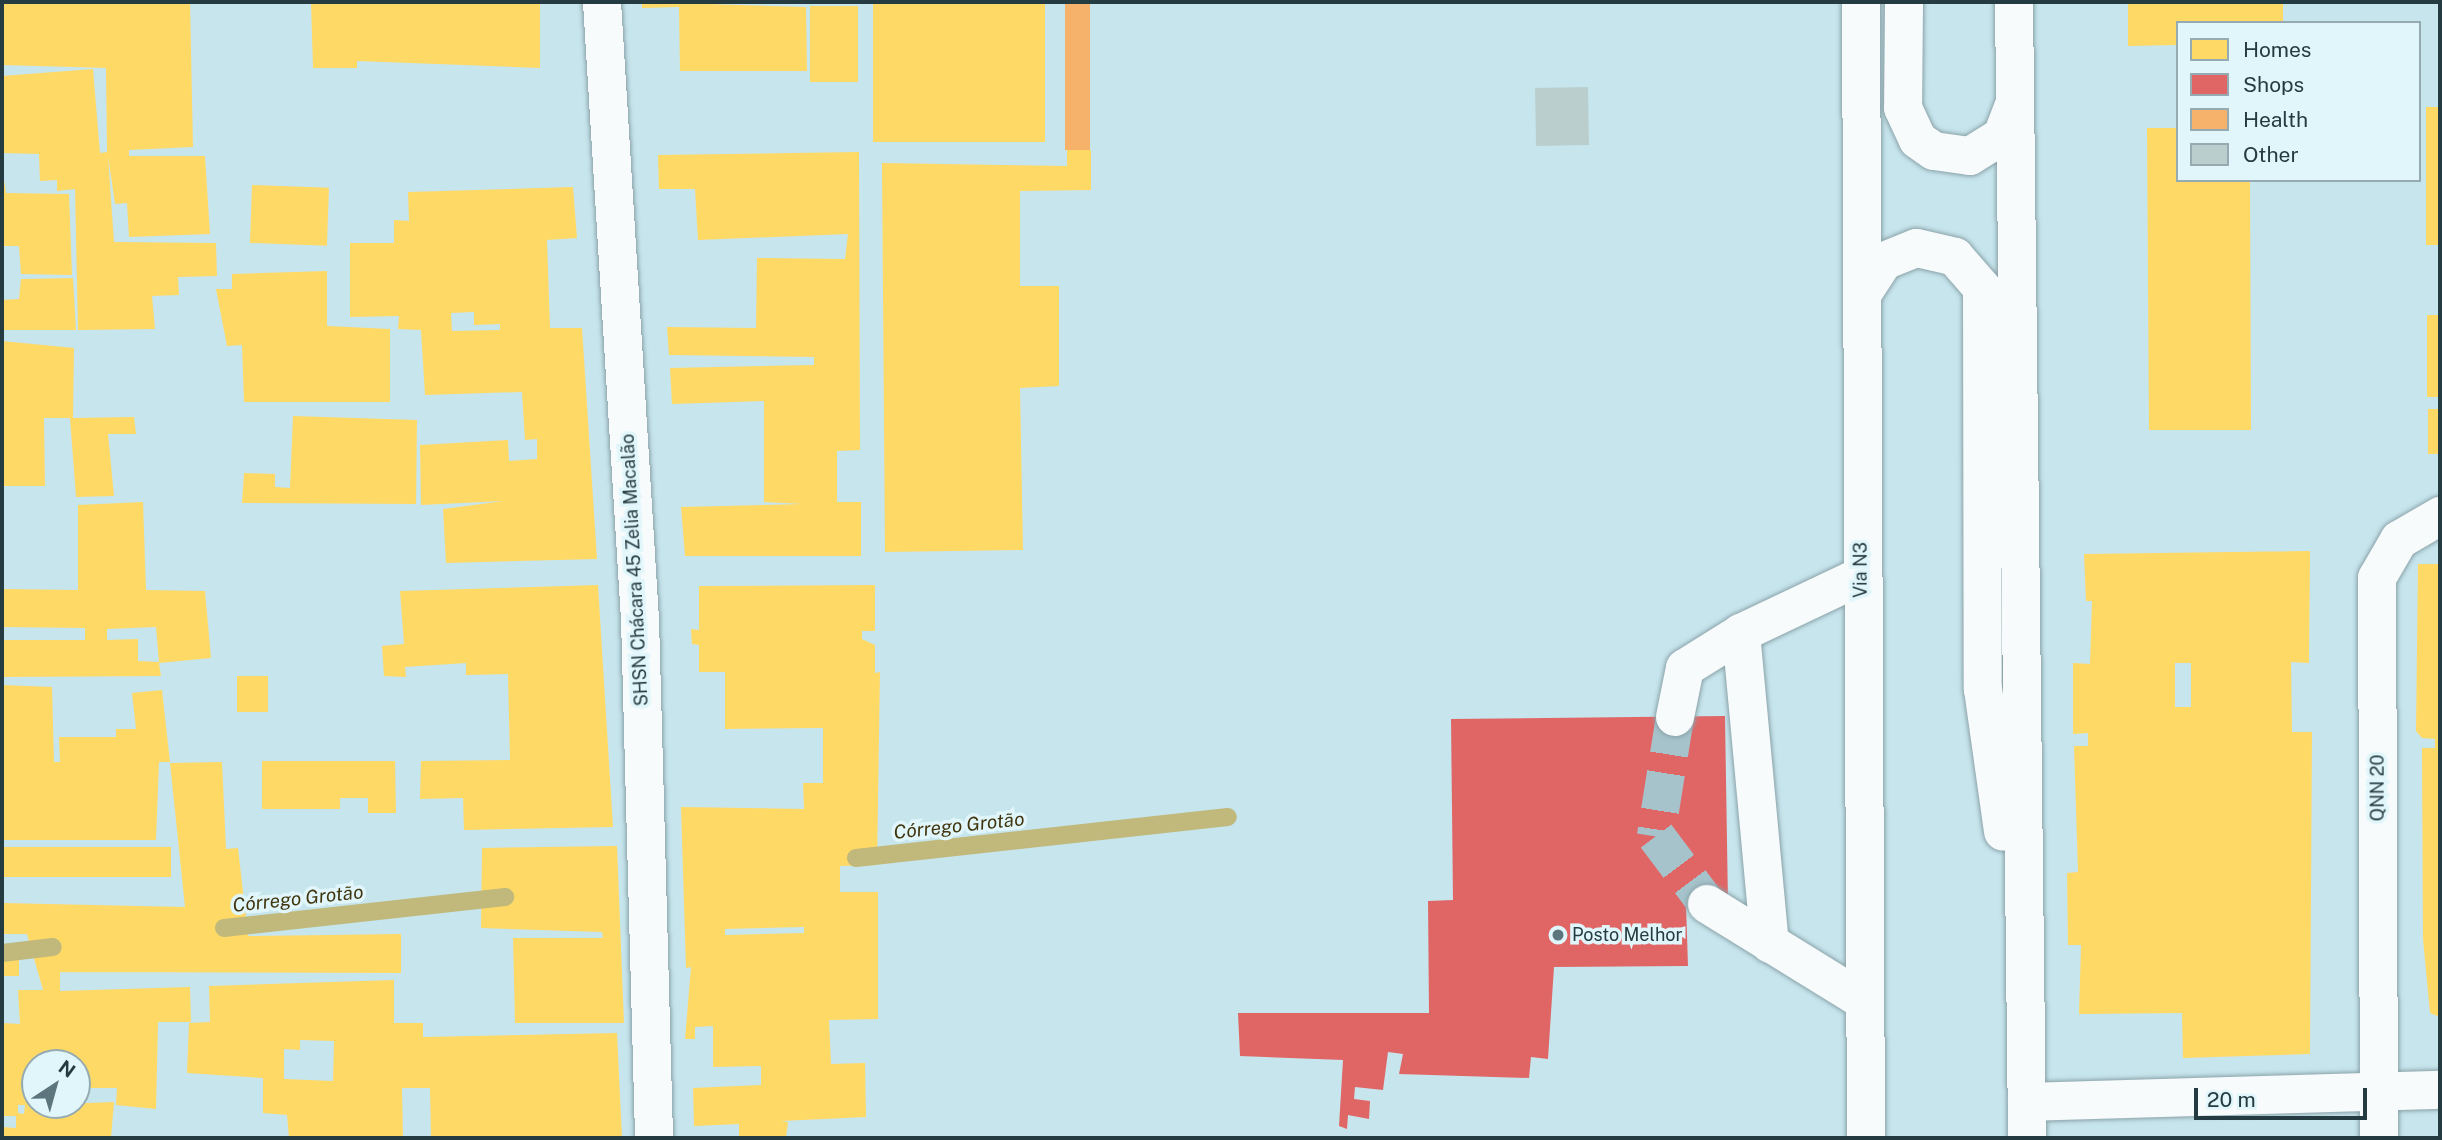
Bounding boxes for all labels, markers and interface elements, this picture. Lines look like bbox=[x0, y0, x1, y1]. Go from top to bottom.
legend bbox=[2176, 21, 2421, 182]
text: Homes bbox=[2243, 37, 2311, 62]
text: Shops bbox=[2243, 72, 2304, 97]
text: Health bbox=[2243, 107, 2308, 132]
text: Other bbox=[2243, 142, 2299, 167]
street label: SHSN Chácara 45 Zelia Macalão bbox=[617, 433, 653, 707]
street label: Via N3 bbox=[1850, 542, 1872, 598]
street label: QNN 20 bbox=[2367, 755, 2389, 821]
water label: Córrego Grotão bbox=[892, 808, 1026, 844]
water label: Córrego Grotão bbox=[231, 881, 365, 917]
place label: Posto Melhor bbox=[1572, 924, 1683, 946]
marker: Posto Melhor bbox=[1550, 927, 1566, 943]
north arrow bbox=[21, 1049, 91, 1119]
text: N bbox=[55, 1055, 80, 1082]
scale bar bbox=[2197, 1074, 2370, 1118]
text: 20 m bbox=[2207, 1087, 2256, 1112]

